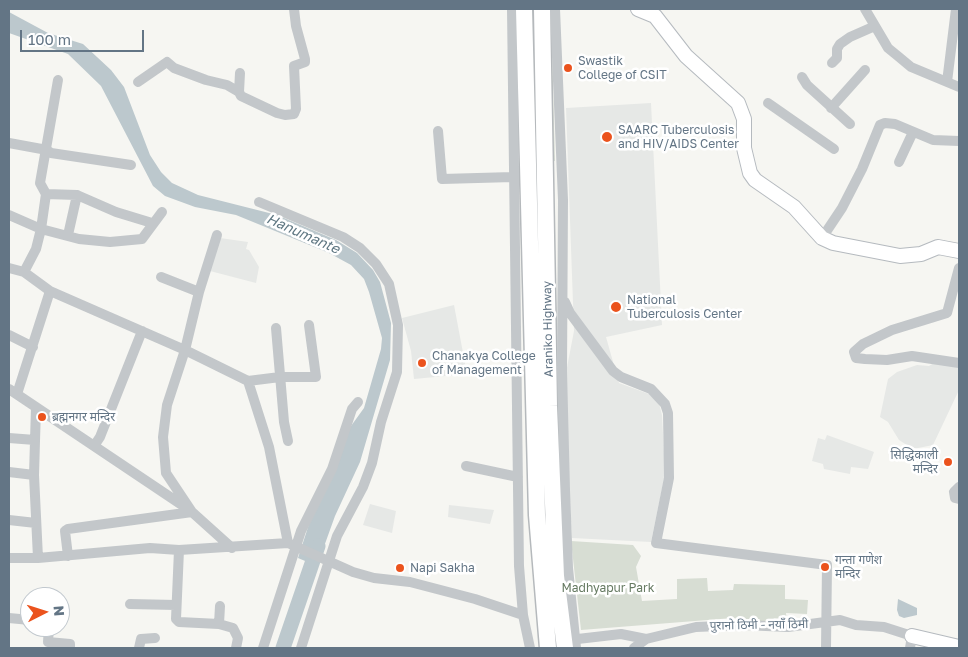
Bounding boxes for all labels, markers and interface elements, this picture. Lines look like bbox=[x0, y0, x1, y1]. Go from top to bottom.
scale bar bbox=[22, 20, 146, 52]
text: 100 m bbox=[28, 30, 71, 48]
place label: Swastik College of CSIT bbox=[578, 54, 667, 82]
marker: Swastik College of CSIT bbox=[562, 62, 574, 74]
place label: SAARC Tuberculosis and HIV/AIDS Center bbox=[618, 123, 739, 151]
marker: SAARC Tuberculosis and HIV/AIDS Center bbox=[600, 130, 614, 144]
water label: Hanumante bbox=[264, 210, 342, 258]
street label: Araniko Highway bbox=[540, 281, 556, 377]
place label: National Tuberculosis Center bbox=[627, 293, 742, 321]
marker: National Tuberculosis Center bbox=[609, 300, 623, 314]
place label: Chanakya College of Management bbox=[432, 349, 536, 377]
marker: Chanakya College of Management bbox=[416, 357, 428, 369]
place label: ब्रह्मनगर मन्दिर bbox=[52, 410, 115, 424]
marker: ब्रह्मनगर मन्दिर bbox=[36, 411, 48, 423]
place label: सिद्धिकाली मन्दिर bbox=[891, 448, 938, 476]
marker: सिद्धिकाली मन्दिर bbox=[942, 456, 954, 468]
place label: गन्ता गणेश मन्दिर bbox=[835, 553, 882, 581]
place label: Napi Sakha bbox=[410, 561, 475, 575]
marker: गन्ता गणेश मन्दिर bbox=[819, 561, 831, 573]
marker: Napi Sakha bbox=[394, 562, 406, 574]
park label: Madhyapur Park bbox=[561, 581, 655, 595]
north arrow bbox=[20, 587, 70, 637]
text: N bbox=[51, 605, 68, 617]
street label: पुरानो ठिमी - नयाँ ठिमी bbox=[710, 617, 808, 633]

